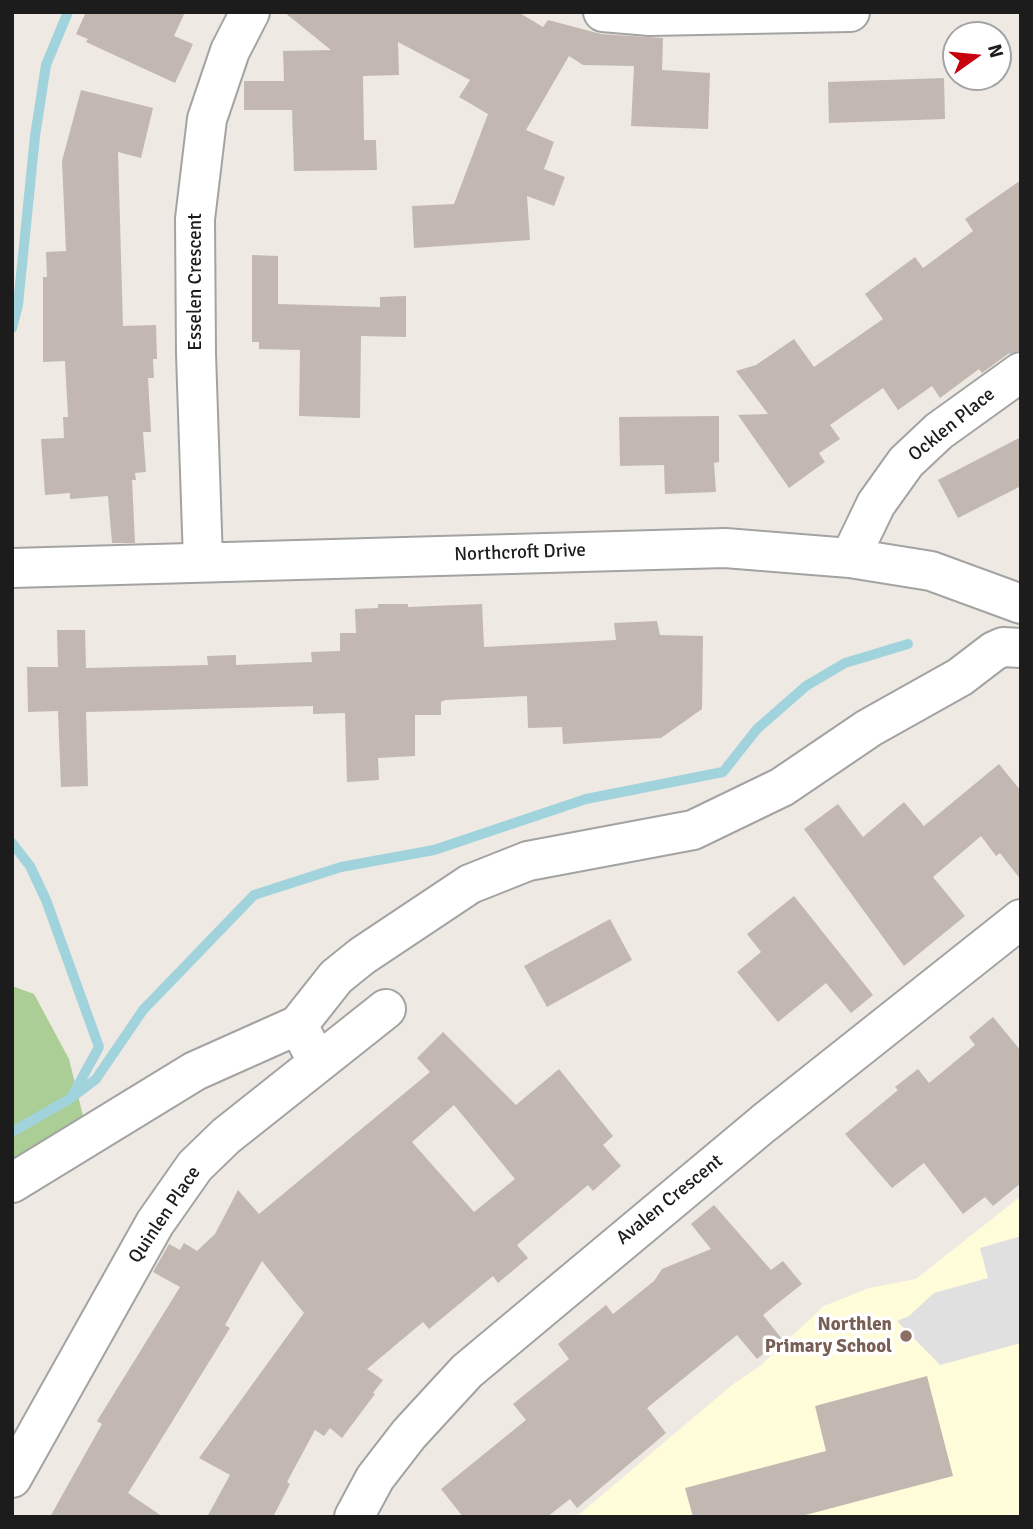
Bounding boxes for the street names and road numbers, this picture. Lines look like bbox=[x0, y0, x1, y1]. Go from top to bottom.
street label: Esselen Crescent bbox=[185, 213, 207, 351]
street label: Ocklen Place bbox=[904, 383, 1000, 467]
street label: Northcroft Drive bbox=[454, 539, 586, 567]
street label: Avalen Crescent bbox=[612, 1150, 728, 1250]
street label: Quinlen Place bbox=[124, 1162, 206, 1268]

